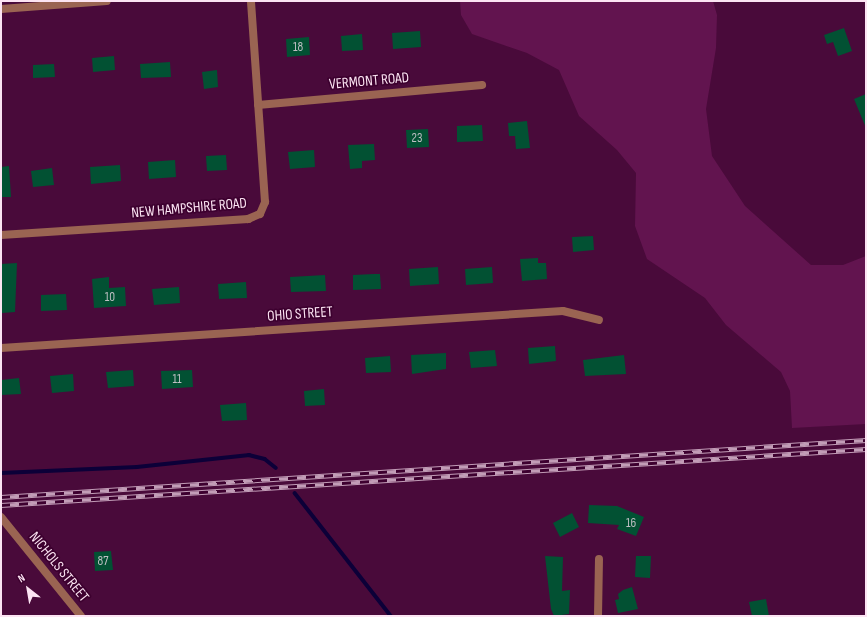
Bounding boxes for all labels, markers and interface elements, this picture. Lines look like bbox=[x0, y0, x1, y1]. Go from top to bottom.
house number: 18 bbox=[293, 39, 303, 55]
street label: VERMONT ROAD bbox=[328, 69, 410, 93]
house number: 23 bbox=[412, 130, 422, 146]
street label: NEW HAMPSHIRE ROAD bbox=[131, 194, 247, 222]
house number: 10 bbox=[105, 289, 115, 305]
street label: OHIO STREET bbox=[267, 303, 333, 325]
house number: 11 bbox=[172, 371, 182, 387]
house number: 16 bbox=[626, 515, 636, 531]
street label: NICHOLS STREET bbox=[25, 528, 93, 606]
house number: 87 bbox=[98, 553, 108, 569]
north arrow bbox=[8, 569, 48, 609]
text: N bbox=[16, 571, 27, 585]

